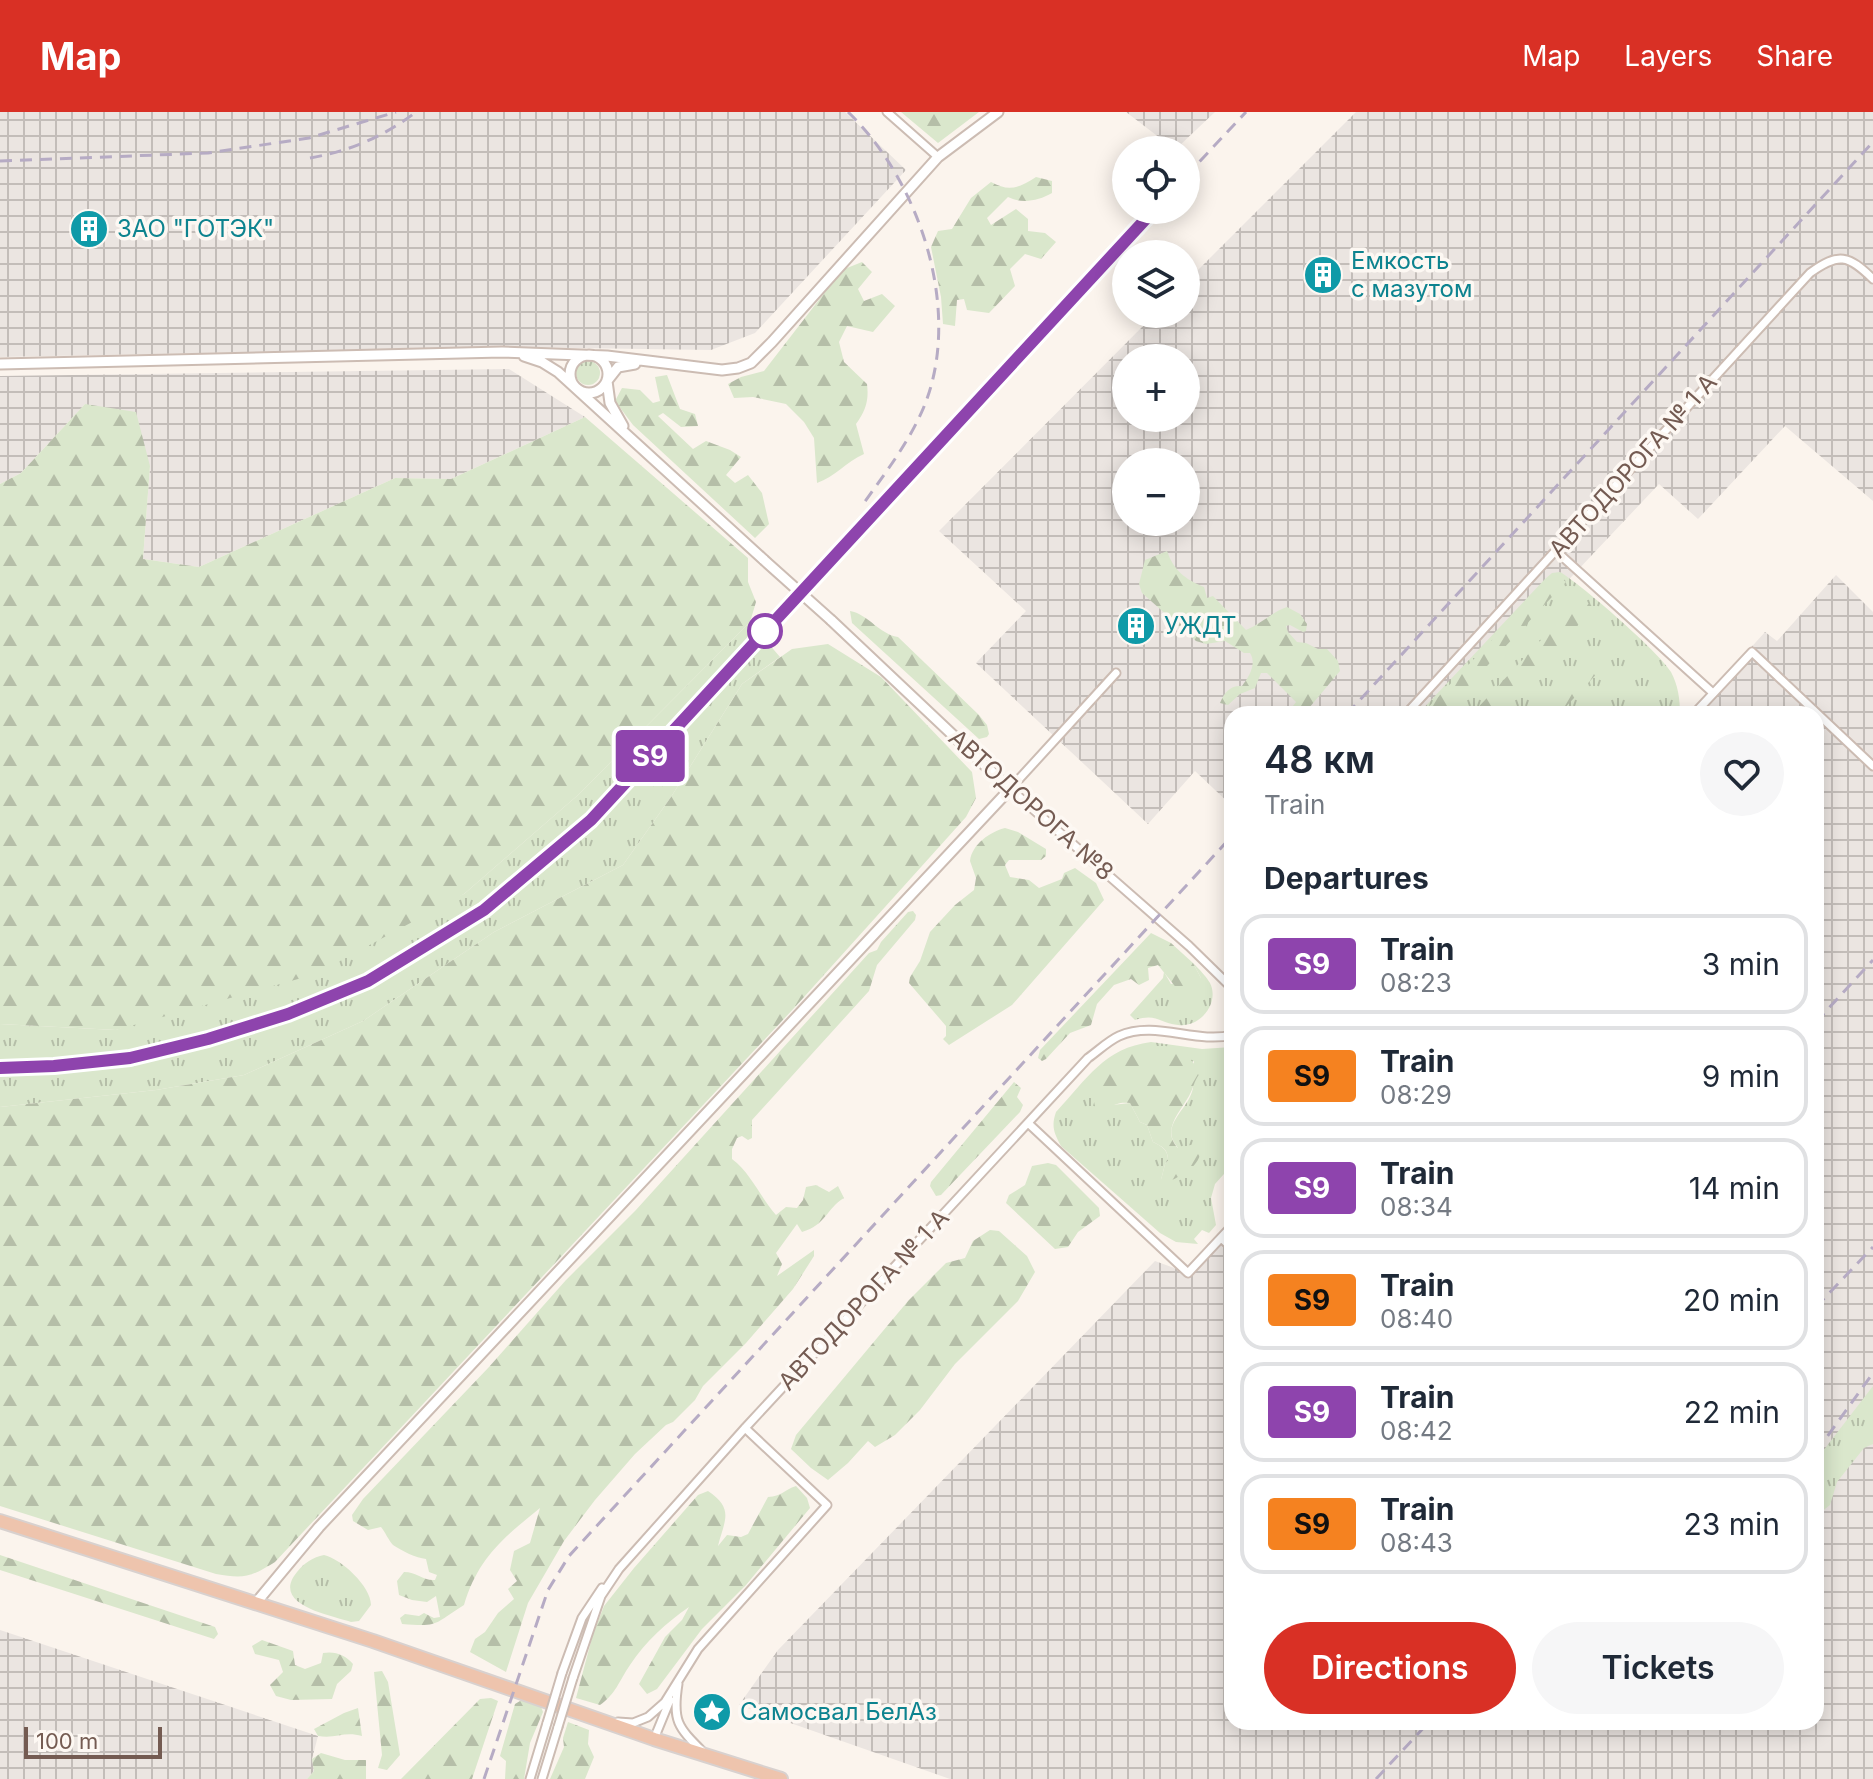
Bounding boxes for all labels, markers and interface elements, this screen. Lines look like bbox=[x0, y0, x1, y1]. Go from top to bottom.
text: Map bbox=[40, 33, 121, 79]
text: Map bbox=[1522, 39, 1580, 73]
text: Layers bbox=[1624, 39, 1712, 73]
text: Share bbox=[1756, 39, 1833, 73]
map controls bbox=[1112, 136, 1200, 536]
button: locate bbox=[1112, 136, 1200, 224]
building icon: ЗАО "ГОТЭК" bbox=[68, 208, 110, 250]
place label: ЗАО "ГОТЭК" bbox=[117, 214, 274, 243]
button: layers bbox=[1112, 240, 1200, 328]
place label: Емкость с мазутом bbox=[1351, 246, 1472, 303]
building icon: Емкость с мазутом bbox=[1302, 254, 1344, 296]
button: + bbox=[1112, 344, 1200, 432]
street label: АВТОДОРОГА № 1 А bbox=[1543, 368, 1723, 563]
button: − bbox=[1112, 448, 1200, 536]
building icon: УЖДТ bbox=[1115, 605, 1157, 647]
place label: УЖДТ bbox=[1164, 611, 1236, 640]
unlabelled marker bbox=[748, 614, 782, 648]
street label: АВТОДОРОГА №8 bbox=[943, 723, 1120, 886]
line badge: S9 bbox=[614, 730, 686, 782]
button: heart bbox=[1700, 732, 1784, 816]
text: 48 км bbox=[1264, 736, 1375, 782]
text: S9 bbox=[632, 739, 668, 773]
text: Train bbox=[1264, 789, 1325, 820]
text: Departures bbox=[1264, 860, 1429, 896]
text: Train bbox=[1380, 931, 1454, 967]
text: 3 min bbox=[1702, 946, 1780, 982]
text: S9 bbox=[1294, 947, 1330, 981]
text: 08:23 bbox=[1380, 967, 1452, 998]
text: Train bbox=[1380, 1043, 1454, 1079]
text: 9 min bbox=[1702, 1058, 1780, 1094]
text: S9 bbox=[1294, 1059, 1330, 1093]
text: 08:29 bbox=[1380, 1079, 1452, 1110]
text: Train bbox=[1380, 1155, 1454, 1191]
text: 14 min bbox=[1689, 1170, 1780, 1206]
text: S9 bbox=[1294, 1171, 1330, 1205]
text: 08:34 bbox=[1380, 1191, 1453, 1222]
street label: АВТОДОРОГА № 1 А bbox=[772, 1203, 955, 1396]
text: Train bbox=[1380, 1267, 1454, 1303]
text: 20 min bbox=[1683, 1282, 1780, 1318]
text: S9 bbox=[1294, 1283, 1330, 1317]
text: 08:40 bbox=[1380, 1303, 1453, 1334]
text: Train bbox=[1380, 1379, 1454, 1415]
text: 22 min bbox=[1684, 1394, 1780, 1430]
text: S9 bbox=[1294, 1395, 1330, 1429]
text: 08:42 bbox=[1380, 1415, 1453, 1446]
text: Train bbox=[1380, 1491, 1454, 1527]
text: 23 min bbox=[1683, 1506, 1780, 1542]
text: S9 bbox=[1294, 1507, 1330, 1541]
text: 08:43 bbox=[1380, 1527, 1453, 1558]
button: Directions bbox=[1264, 1622, 1516, 1714]
button: Tickets bbox=[1532, 1622, 1784, 1714]
place icon: Самосвал БелАз bbox=[691, 1691, 733, 1733]
place label: Самосвал БелАз bbox=[740, 1697, 937, 1726]
scale bar bbox=[24, 1723, 162, 1759]
text: 100 m bbox=[36, 1728, 98, 1754]

